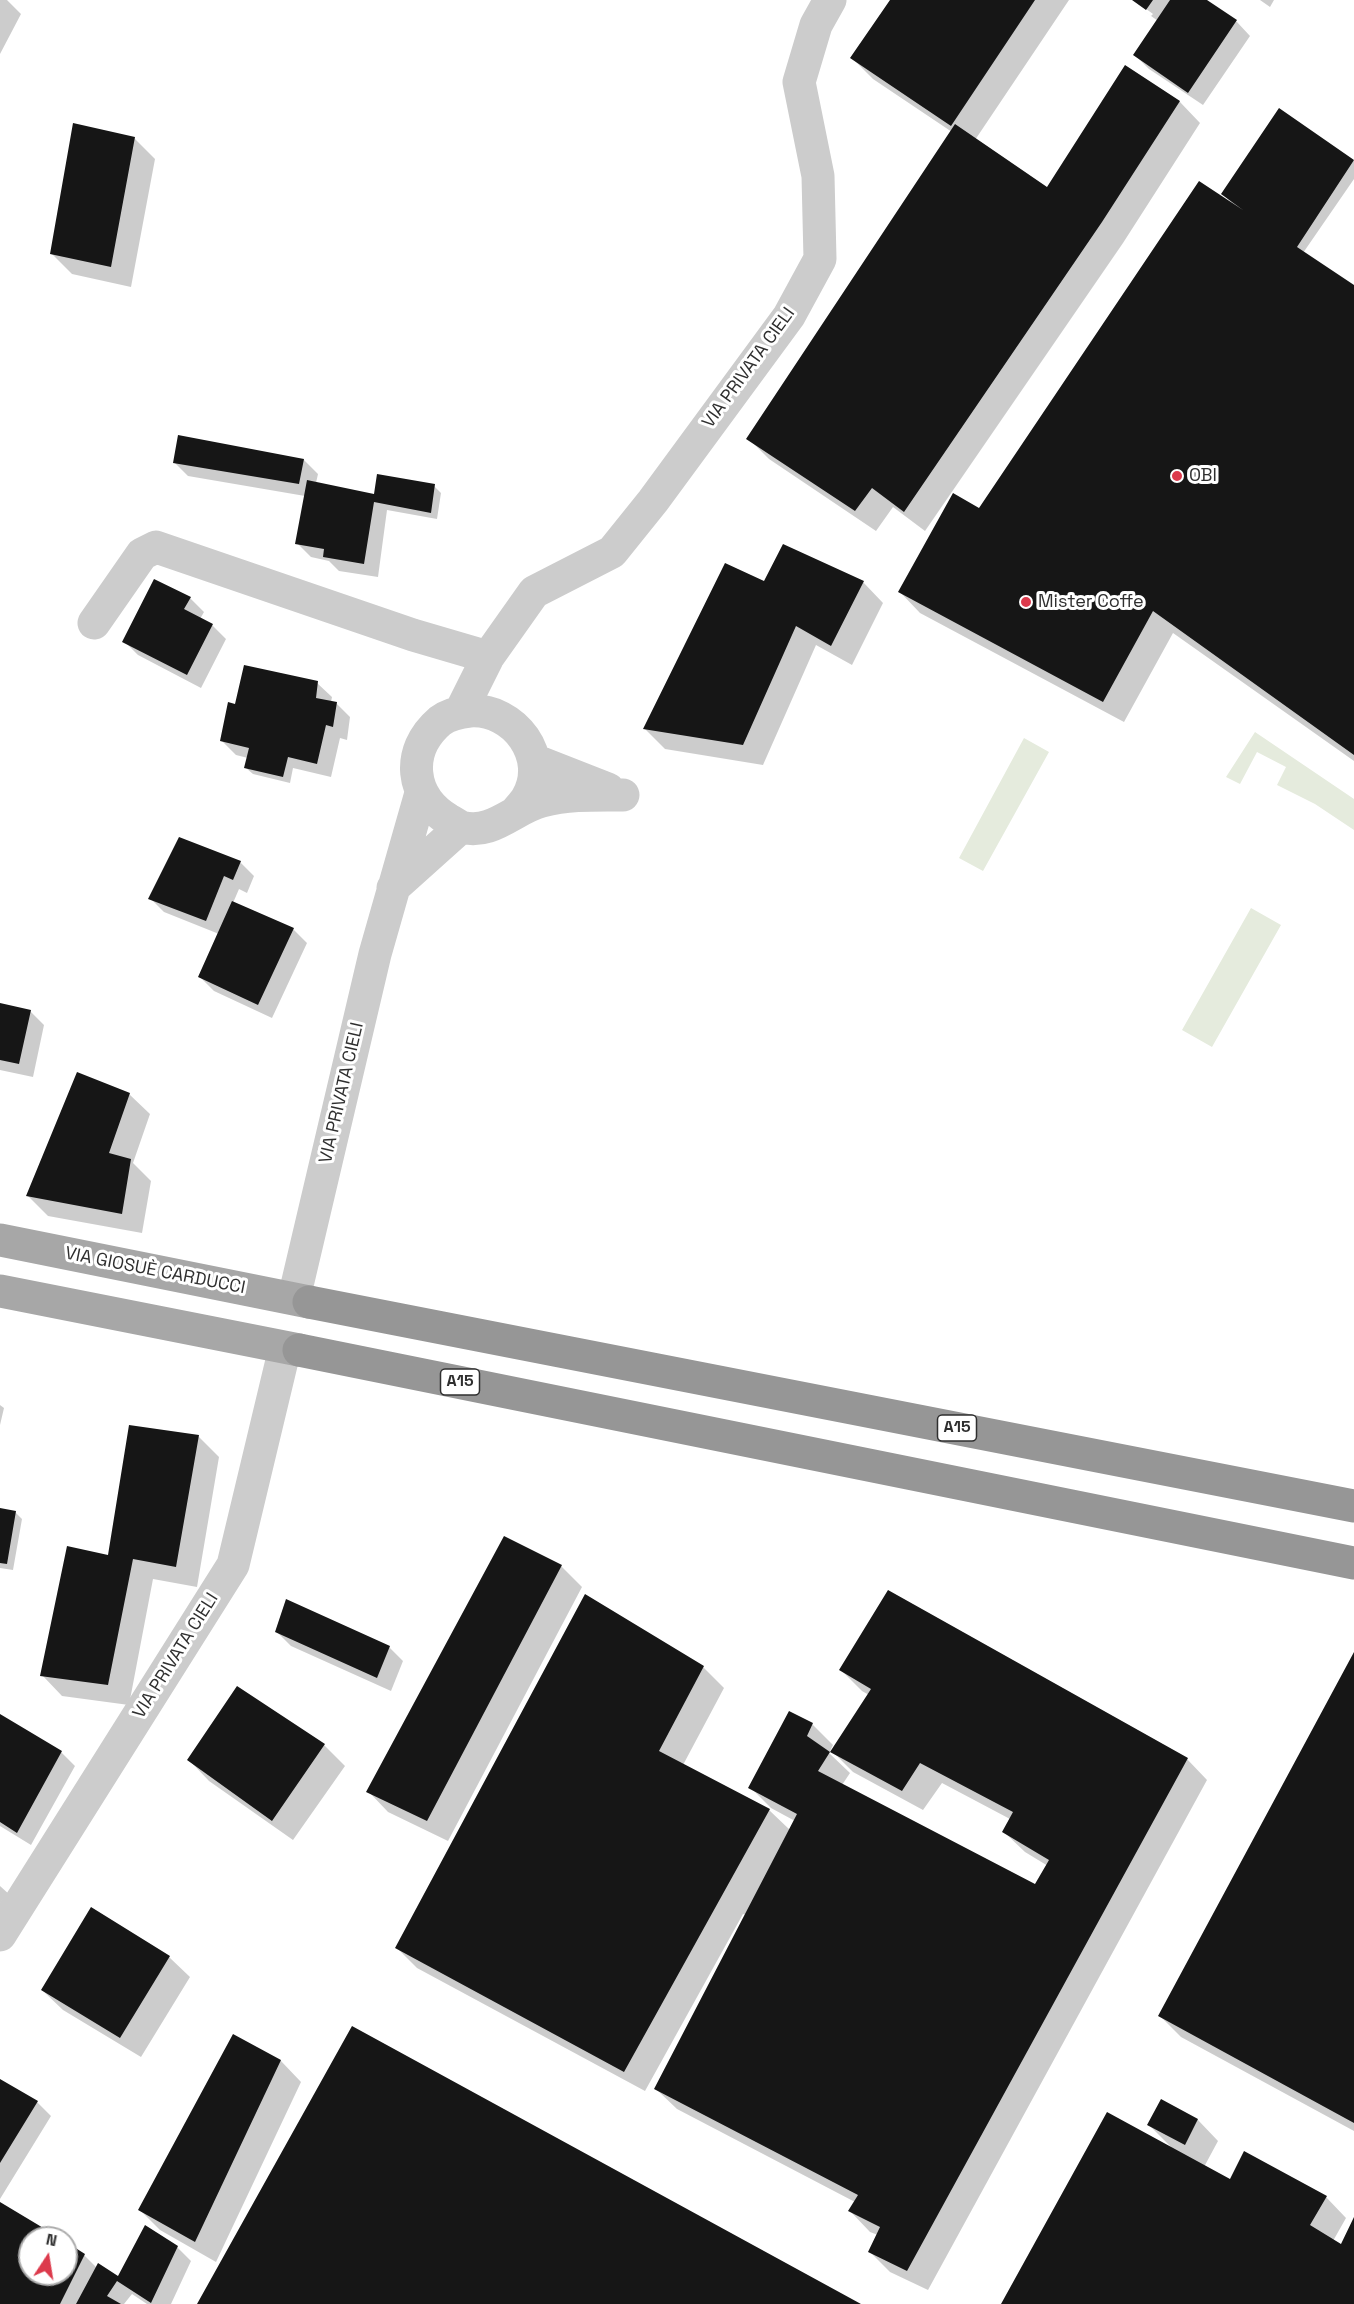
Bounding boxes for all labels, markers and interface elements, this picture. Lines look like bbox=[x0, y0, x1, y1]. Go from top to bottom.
street label: VIA PRIVATA CIELI bbox=[698, 304, 800, 432]
place label: OBI bbox=[1189, 465, 1217, 487]
marker: OBI bbox=[1170, 469, 1184, 483]
place label: Mister Coffe bbox=[1038, 591, 1144, 613]
marker: Mister Coffe bbox=[1019, 595, 1033, 609]
street label: VIA PRIVATA CIELI bbox=[315, 1021, 369, 1165]
street label: VIA GIOSUÈ CARDUCCI bbox=[63, 1243, 247, 1299]
road number: A15 bbox=[440, 1369, 480, 1395]
road number: A15 bbox=[938, 1415, 976, 1441]
street label: VIA PRIVATA CIELI bbox=[129, 1589, 223, 1723]
north arrow bbox=[18, 2226, 78, 2286]
text: N bbox=[44, 2228, 59, 2251]

